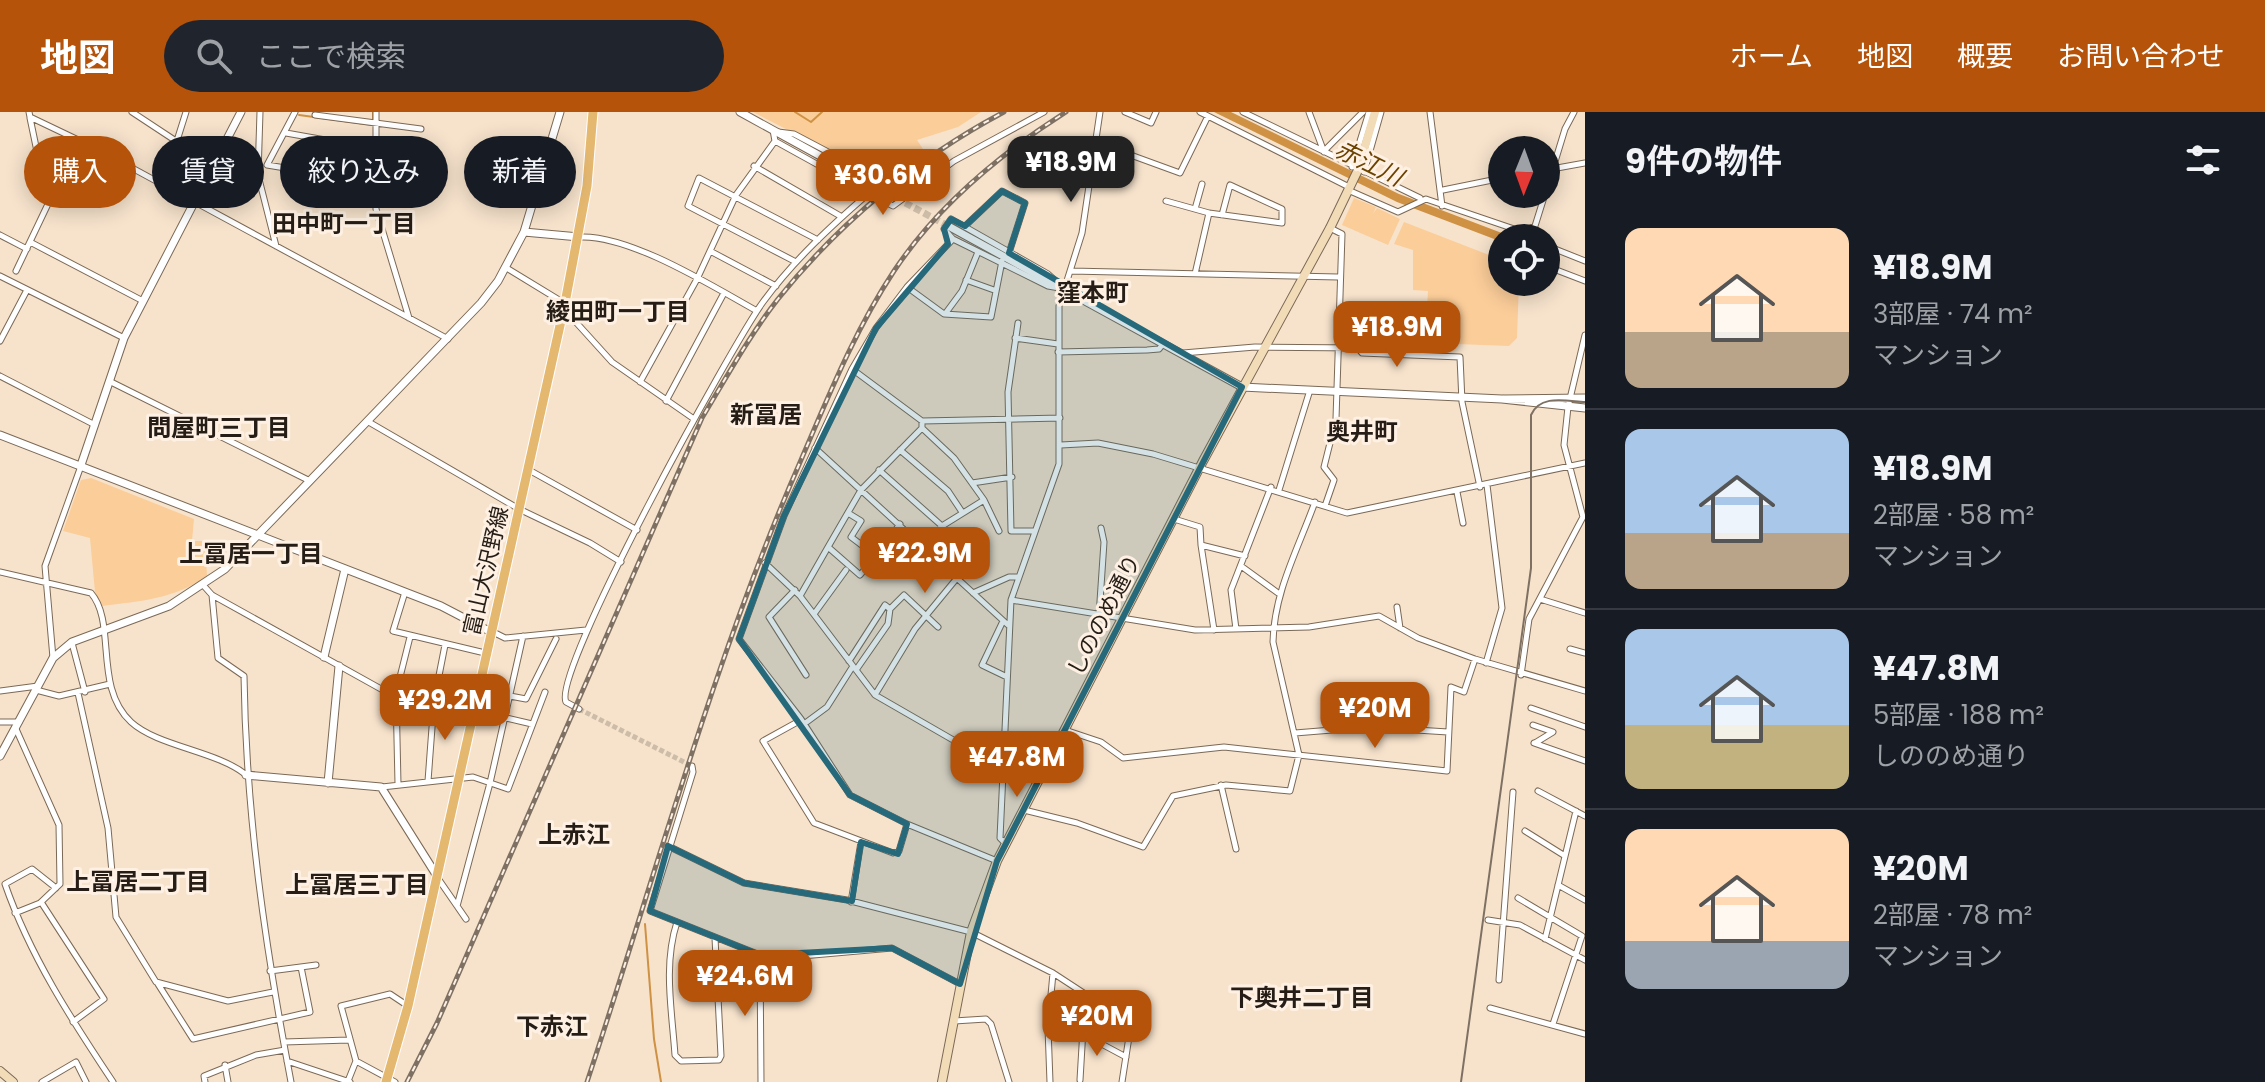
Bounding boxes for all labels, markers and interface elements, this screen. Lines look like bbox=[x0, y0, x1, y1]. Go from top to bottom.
search box bbox=[164, 20, 724, 92]
text: 地図 bbox=[40, 31, 116, 84]
icon: search bbox=[192, 34, 236, 78]
text: ここで検索 bbox=[256, 35, 406, 78]
text: ホーム bbox=[1730, 37, 1813, 76]
text: 地図 bbox=[1857, 37, 1913, 76]
text: 概要 bbox=[1957, 37, 2013, 76]
text: お問い合わせ bbox=[2057, 37, 2225, 76]
water label: 赤江川 bbox=[1329, 132, 1411, 195]
chip: 購入 bbox=[24, 136, 136, 208]
chip: 賃貸 bbox=[152, 136, 264, 208]
chip: 絞り込み bbox=[280, 136, 448, 208]
chip: 新着 bbox=[464, 136, 576, 208]
pin: ¥18.9M bbox=[1006, 136, 1136, 204]
north arrow bbox=[1488, 136, 1560, 208]
map controls bbox=[1488, 136, 1560, 296]
text: 9件の物件 bbox=[1625, 137, 1782, 185]
icon: filters bbox=[2181, 138, 2225, 182]
text: ¥18.9M bbox=[1025, 144, 1117, 180]
pin: ¥30.6M bbox=[818, 149, 948, 217]
text: ¥30.6M bbox=[834, 157, 932, 193]
district label: 田中町一丁目 bbox=[272, 207, 416, 240]
button: locate bbox=[1488, 224, 1560, 296]
text: ¥18.9M bbox=[1873, 243, 1992, 291]
icon: home bbox=[1689, 260, 1785, 356]
district label: 窪本町 bbox=[1057, 276, 1129, 309]
district label: 綾田町一丁目 bbox=[546, 295, 690, 328]
text: 3部屋 · 74 m² bbox=[1873, 296, 2033, 332]
pin: ¥18.9M bbox=[1332, 301, 1462, 369]
text: ¥18.9M bbox=[1351, 309, 1443, 345]
text: マンション bbox=[1873, 337, 2003, 373]
district label: 新冨居 bbox=[730, 398, 802, 431]
district label: 問屋町三丁目 bbox=[147, 411, 291, 444]
district label: 奥井町 bbox=[1326, 415, 1398, 448]
text: ¥18.9M bbox=[1873, 444, 1992, 492]
icon: home bbox=[1689, 461, 1785, 557]
text: 2部屋 · 58 m² bbox=[1873, 497, 2034, 533]
street label: 富山大沢野線 bbox=[456, 503, 516, 639]
pin: ¥22.9M bbox=[860, 527, 990, 595]
text: ¥22.9M bbox=[878, 535, 972, 571]
district label: 上冨居一丁目 bbox=[179, 537, 323, 570]
text: マンション bbox=[1873, 538, 2003, 574]
street label: しののめ通り bbox=[1060, 549, 1148, 681]
text: ¥47.8M bbox=[1873, 644, 2000, 692]
icon: home bbox=[1689, 661, 1785, 757]
pin: ¥29.2M bbox=[380, 674, 510, 742]
text: ¥29.2M bbox=[398, 682, 492, 718]
pin: ¥20M bbox=[1328, 682, 1422, 750]
text: ¥20M bbox=[1338, 690, 1412, 726]
text: 5部屋 · 188 m² bbox=[1873, 697, 2044, 733]
pin: ¥47.8M bbox=[952, 731, 1082, 799]
text: しののめ通り bbox=[1873, 738, 2029, 774]
text: ¥47.8M bbox=[968, 739, 1066, 775]
district label: 上赤江 bbox=[538, 818, 610, 851]
text: ¥20M bbox=[1873, 844, 1969, 892]
icon: home bbox=[1689, 861, 1785, 957]
district label: 上冨居二丁目 bbox=[66, 865, 210, 898]
district label: 上冨居三丁目 bbox=[285, 868, 429, 901]
text: 2部屋 · 78 m² bbox=[1873, 897, 2032, 933]
text: マンション bbox=[1873, 938, 2003, 974]
pin: ¥24.6M bbox=[680, 950, 810, 1018]
text: ¥24.6M bbox=[696, 958, 794, 994]
district label: 下奥井二丁目 bbox=[1230, 981, 1374, 1014]
pin: ¥20M bbox=[1050, 990, 1144, 1058]
text: ¥20M bbox=[1060, 998, 1134, 1034]
district label: 下赤江 bbox=[516, 1010, 588, 1043]

